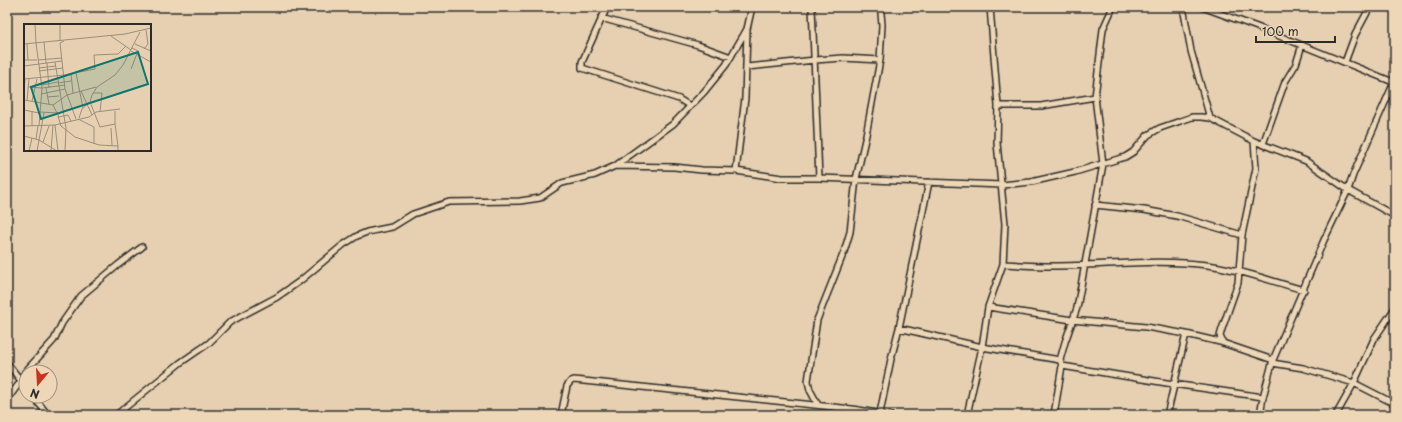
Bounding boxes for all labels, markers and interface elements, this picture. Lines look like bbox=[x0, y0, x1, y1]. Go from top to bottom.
scale bar bbox=[1256, 18, 1335, 44]
text: 100 m bbox=[1262, 22, 1299, 40]
inset map bbox=[24, 24, 151, 151]
north arrow bbox=[18, 364, 58, 404]
text: N bbox=[28, 384, 42, 403]

